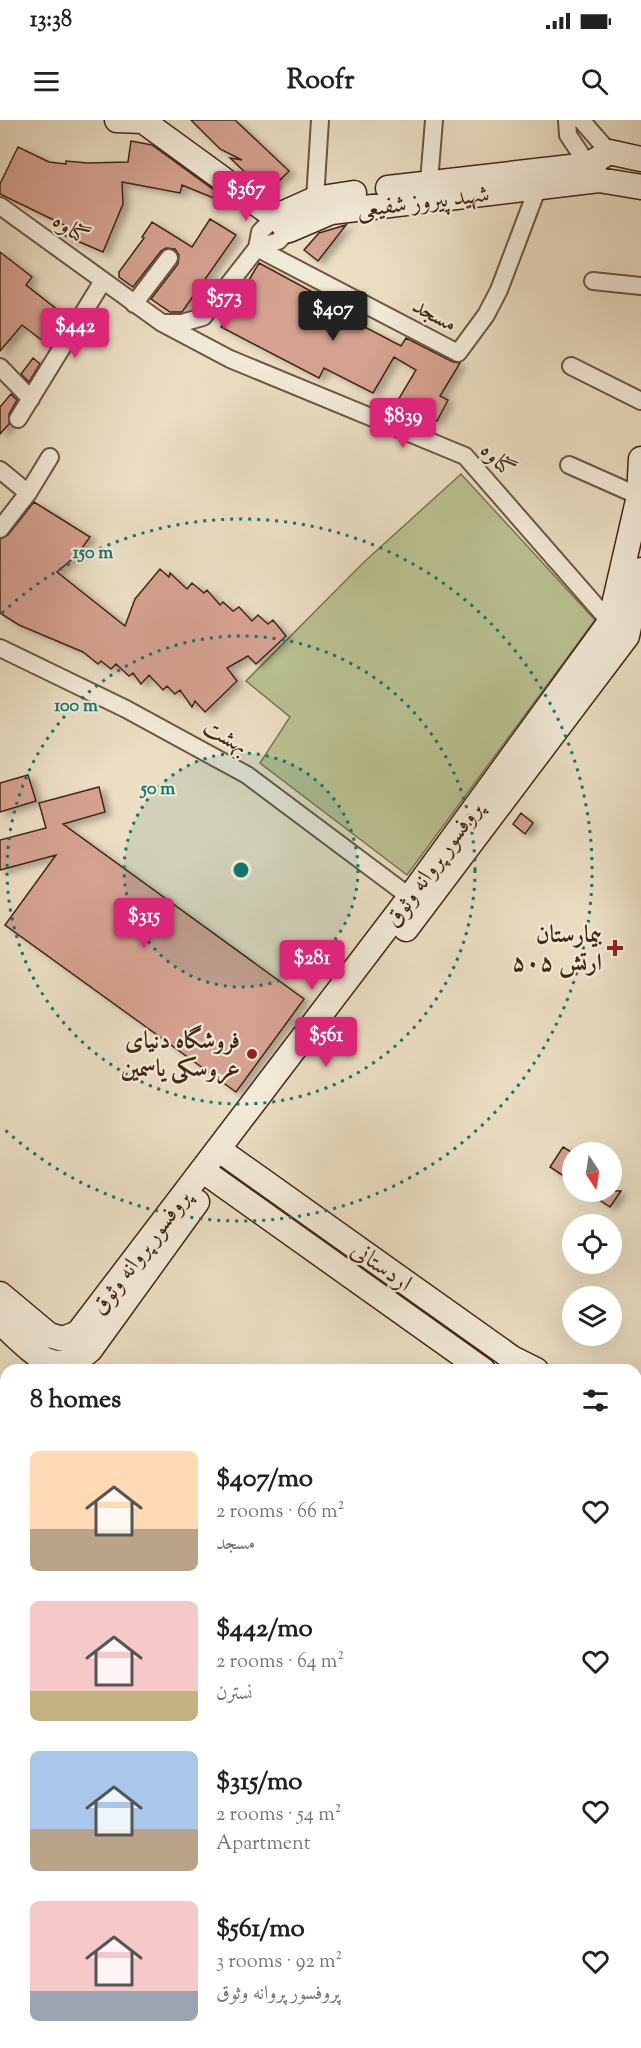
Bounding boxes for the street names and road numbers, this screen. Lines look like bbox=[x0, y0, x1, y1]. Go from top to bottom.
street label: شهید پیروز شفیعی bbox=[355, 178, 491, 228]
street label: گناوه bbox=[45, 205, 95, 254]
street label: مسجد bbox=[405, 290, 463, 342]
street label: گناوه bbox=[471, 435, 522, 486]
street label: بهشت bbox=[196, 711, 254, 764]
street label: پروفسور پروانه وثوق bbox=[377, 793, 494, 935]
street label: پروفسور پروانه وثوق bbox=[83, 1181, 202, 1323]
street label: اردستانی bbox=[343, 1234, 419, 1301]

